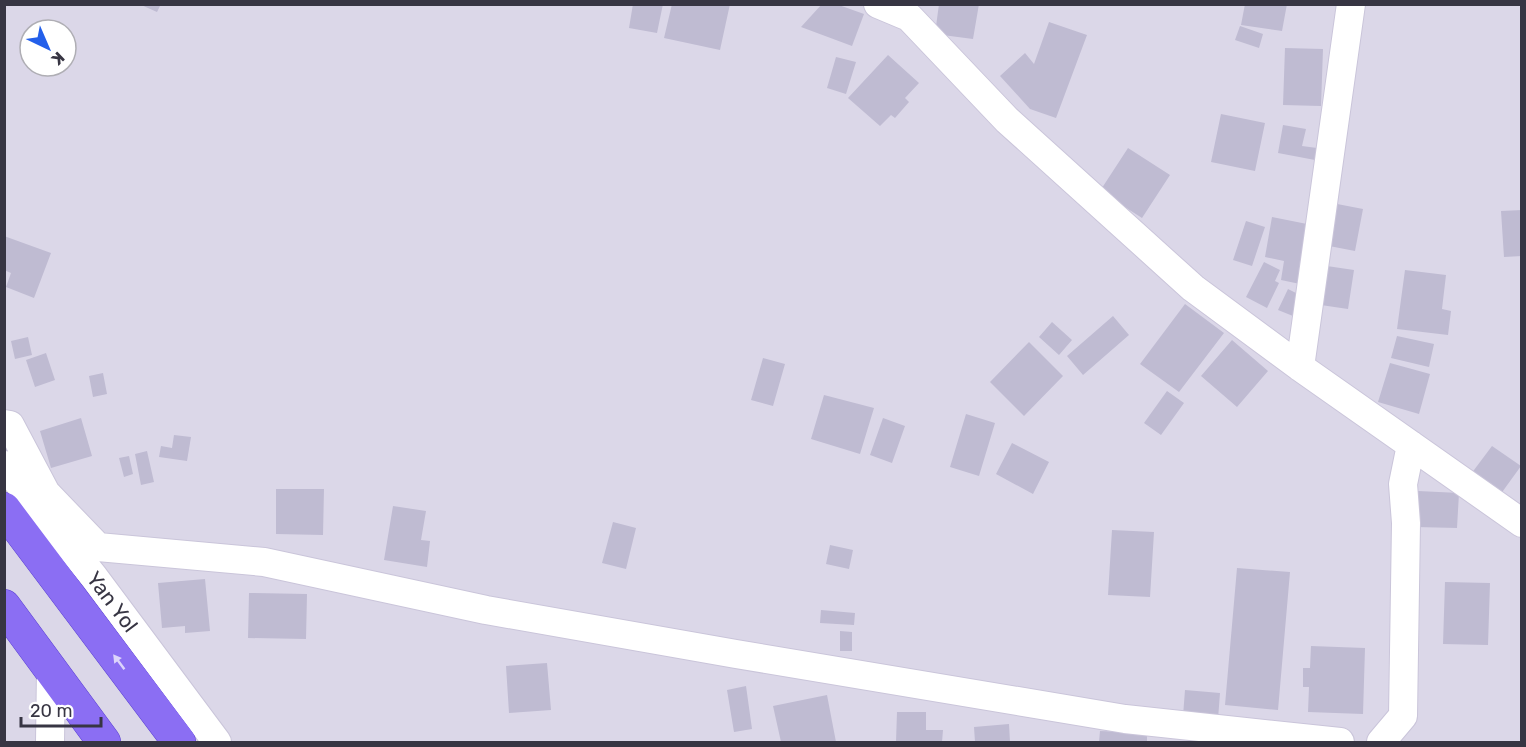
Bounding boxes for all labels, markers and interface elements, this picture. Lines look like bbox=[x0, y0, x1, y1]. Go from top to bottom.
north arrow bbox=[18, 18, 78, 78]
text: K bbox=[47, 48, 68, 69]
street label: Yan Yol bbox=[82, 566, 143, 637]
one-way arrow bbox=[113, 654, 125, 670]
scale bar bbox=[21, 690, 100, 728]
text: 20 m bbox=[30, 700, 72, 722]

